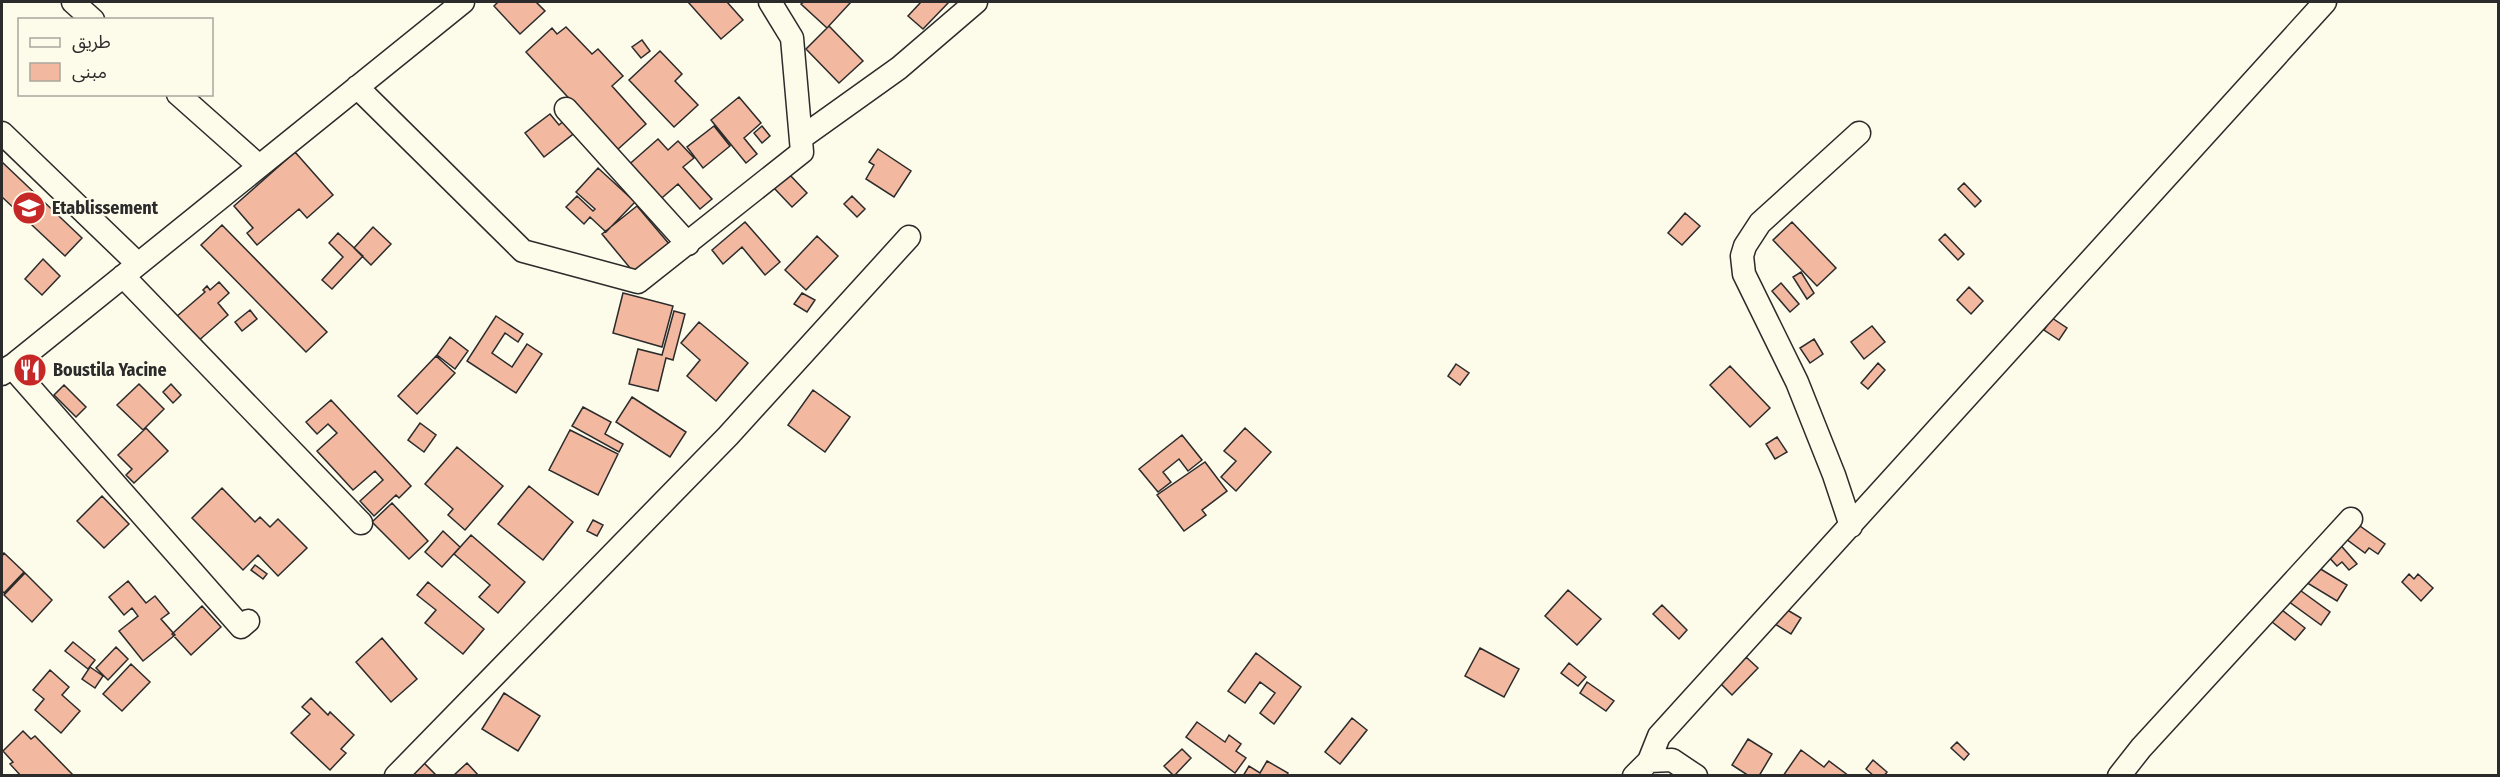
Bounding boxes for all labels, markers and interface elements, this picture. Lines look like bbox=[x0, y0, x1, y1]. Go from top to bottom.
legend bbox=[18, 18, 213, 96]
text: طريق bbox=[72, 31, 111, 53]
text: مبنى bbox=[72, 61, 107, 83]
school or university icon: Etablissement bbox=[11, 190, 47, 226]
place label: Etablissement bbox=[52, 197, 159, 219]
restaurant icon: Boustila Yacine bbox=[12, 352, 48, 388]
place label: Boustila Yacine bbox=[53, 359, 167, 381]

